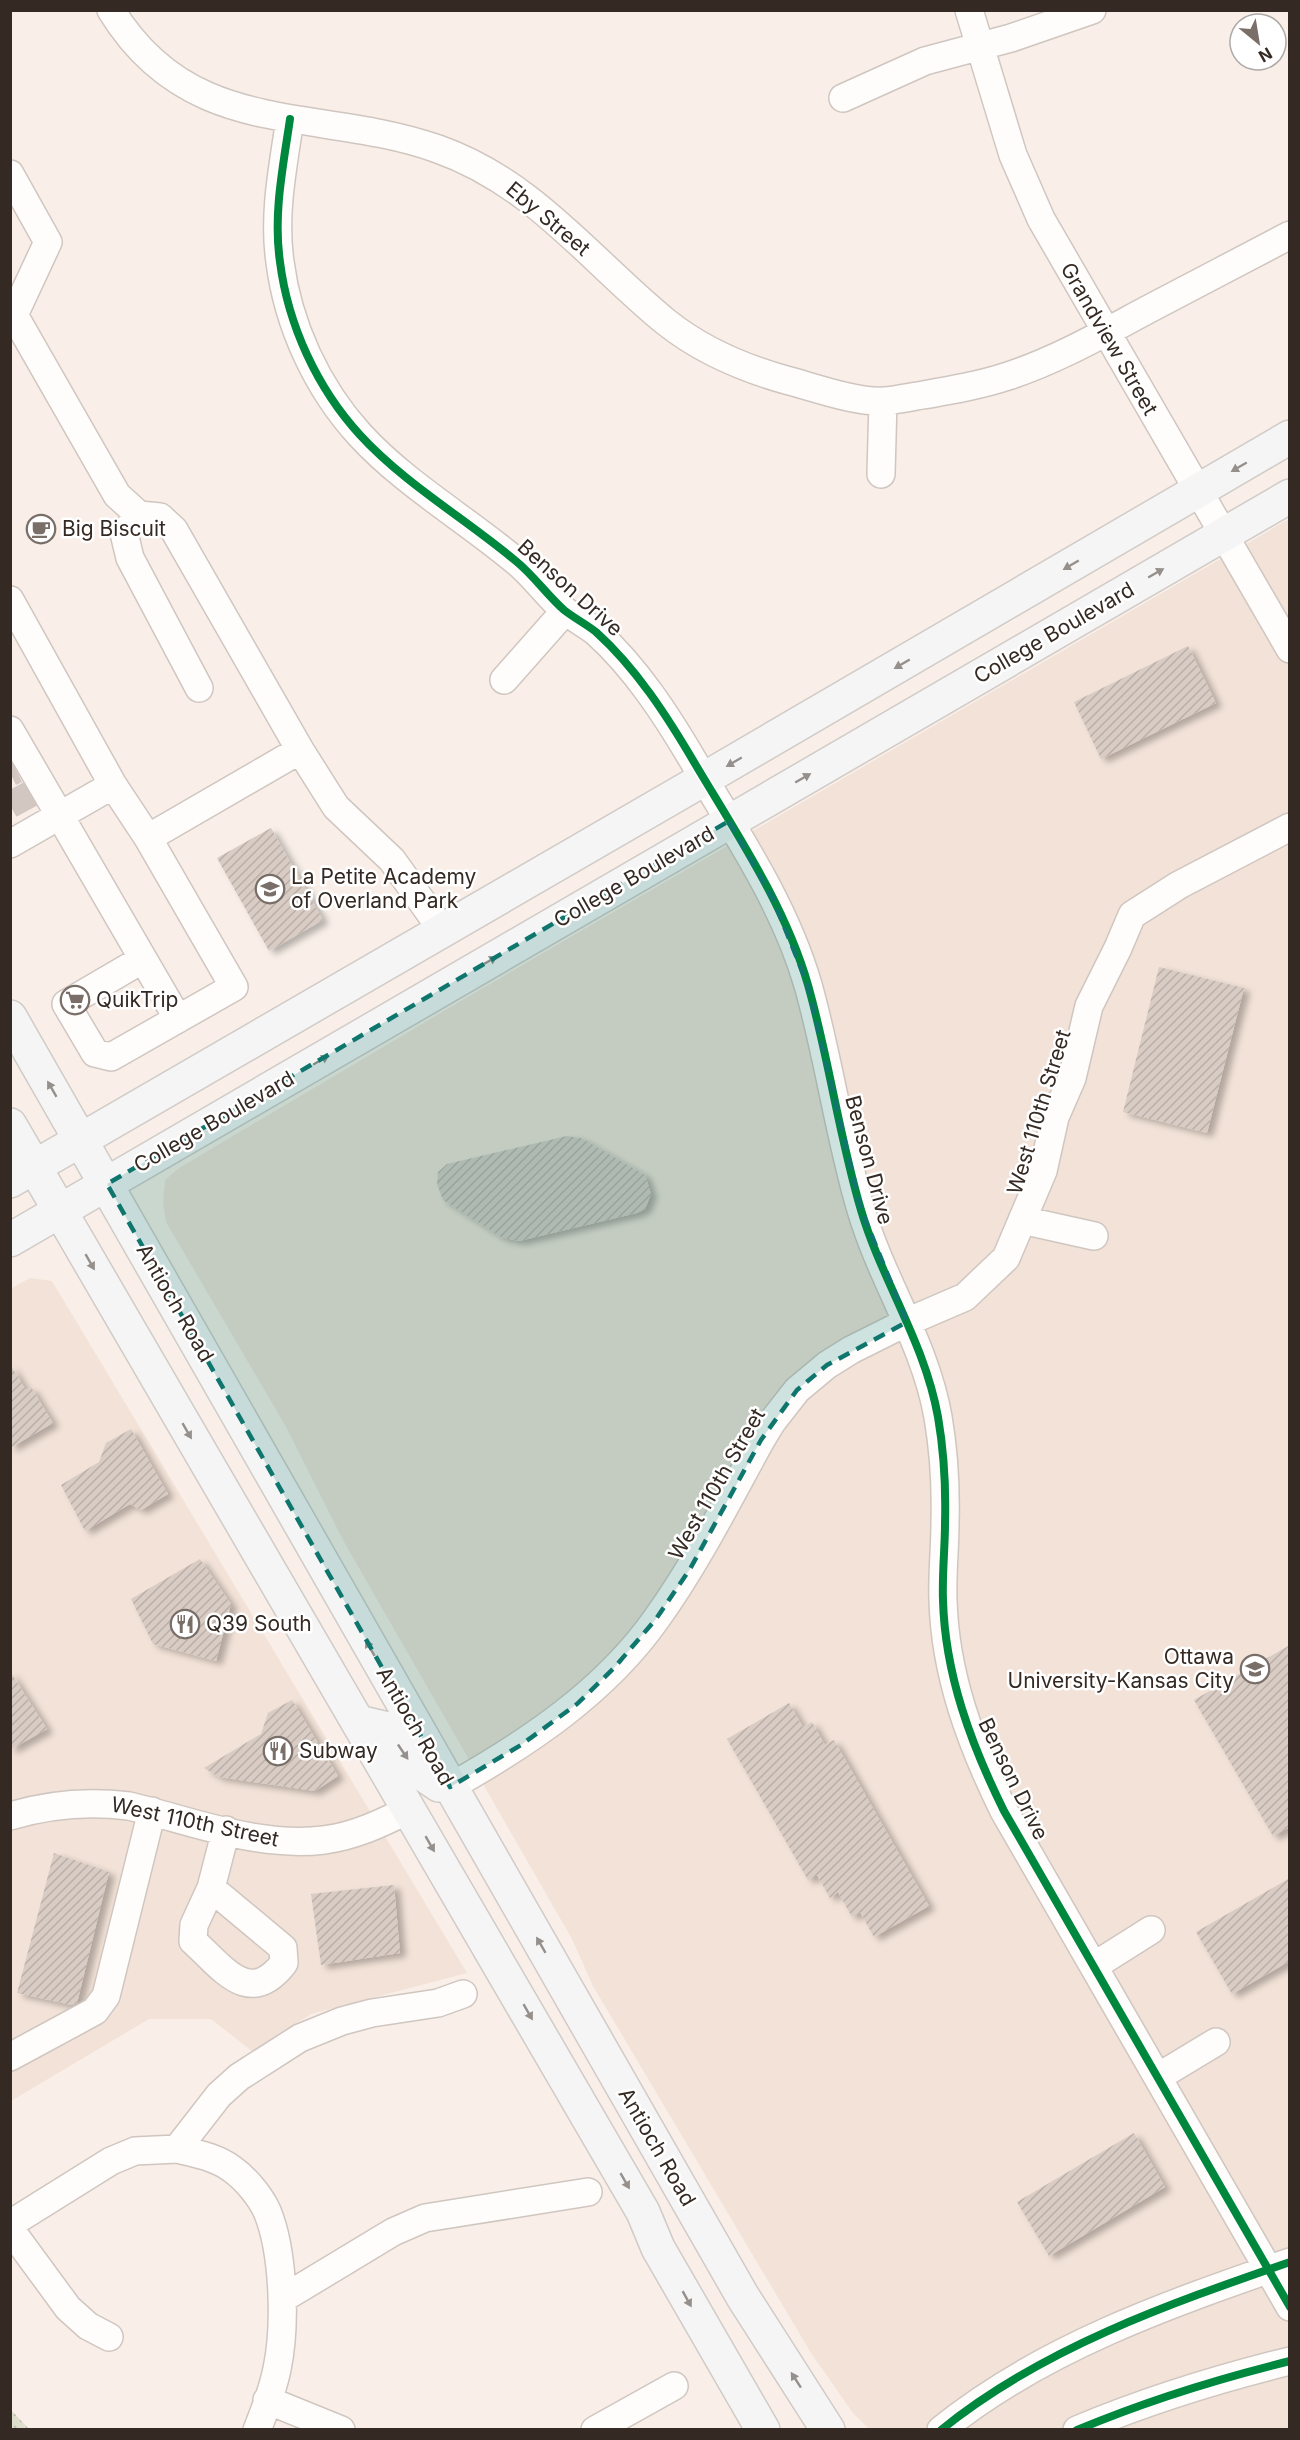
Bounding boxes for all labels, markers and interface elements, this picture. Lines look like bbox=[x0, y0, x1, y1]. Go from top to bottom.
north arrow bbox=[1228, 12, 1288, 72]
text: N bbox=[1255, 43, 1276, 67]
street label: Eby Street bbox=[501, 176, 596, 261]
street label: Grandview Street bbox=[1056, 258, 1163, 420]
one-way arrow bbox=[1231, 461, 1247, 472]
cafe icon: Big Biscuit bbox=[25, 513, 57, 545]
place label: Big Biscuit bbox=[62, 516, 166, 541]
street label: Benson Drive bbox=[513, 534, 628, 641]
one-way arrow bbox=[1062, 560, 1079, 570]
one-way arrow bbox=[1148, 568, 1164, 579]
street label: College Boulevard bbox=[969, 577, 1138, 689]
one-way arrow bbox=[894, 658, 910, 669]
one-way arrow bbox=[725, 757, 742, 767]
one-way arrow bbox=[795, 773, 811, 784]
street label: College Boulevard bbox=[549, 821, 718, 933]
place label: La Petite Academy of Overland Park bbox=[291, 864, 477, 913]
school or university icon: La Petite Academy of Overland Park bbox=[254, 873, 286, 905]
one-way arrow bbox=[481, 956, 498, 966]
supermarket icon: QuikTrip bbox=[59, 984, 91, 1016]
place label: QuikTrip bbox=[96, 987, 178, 1012]
street label: West 110th Street bbox=[1002, 1026, 1075, 1197]
one-way arrow bbox=[313, 1054, 329, 1065]
street label: College Boulevard bbox=[129, 1066, 298, 1178]
one-way arrow bbox=[47, 1080, 57, 1097]
street label: Benson Drive bbox=[840, 1093, 899, 1227]
street label: Antioch Road bbox=[132, 1239, 219, 1366]
one-way arrow bbox=[84, 1254, 95, 1270]
street label: West 110th Street bbox=[663, 1403, 770, 1564]
one-way arrow bbox=[182, 1423, 193, 1439]
restaurant icon: Q39 South bbox=[169, 1608, 201, 1640]
place label: Q39 South bbox=[206, 1611, 312, 1636]
one-way arrow bbox=[365, 1640, 376, 1656]
place label: Ottawa University-Kansas City bbox=[1008, 1644, 1234, 1693]
school or university icon: Ottawa University-Kansas City bbox=[1239, 1653, 1271, 1685]
street label: Antioch Road bbox=[372, 1662, 459, 1789]
street label: Benson Drive bbox=[973, 1714, 1054, 1844]
restaurant icon: Subway bbox=[262, 1735, 294, 1767]
place label: Subway bbox=[299, 1738, 378, 1763]
one-way arrow bbox=[397, 1743, 409, 1759]
street label: West 110th Street bbox=[109, 1792, 281, 1852]
one-way arrow bbox=[425, 1835, 435, 1852]
one-way arrow bbox=[536, 1936, 546, 1953]
one-way arrow bbox=[522, 2004, 533, 2020]
street label: Antioch Road bbox=[614, 2083, 701, 2210]
one-way arrow bbox=[620, 2173, 631, 2189]
one-way arrow bbox=[682, 2291, 692, 2308]
one-way arrow bbox=[791, 2372, 802, 2389]

